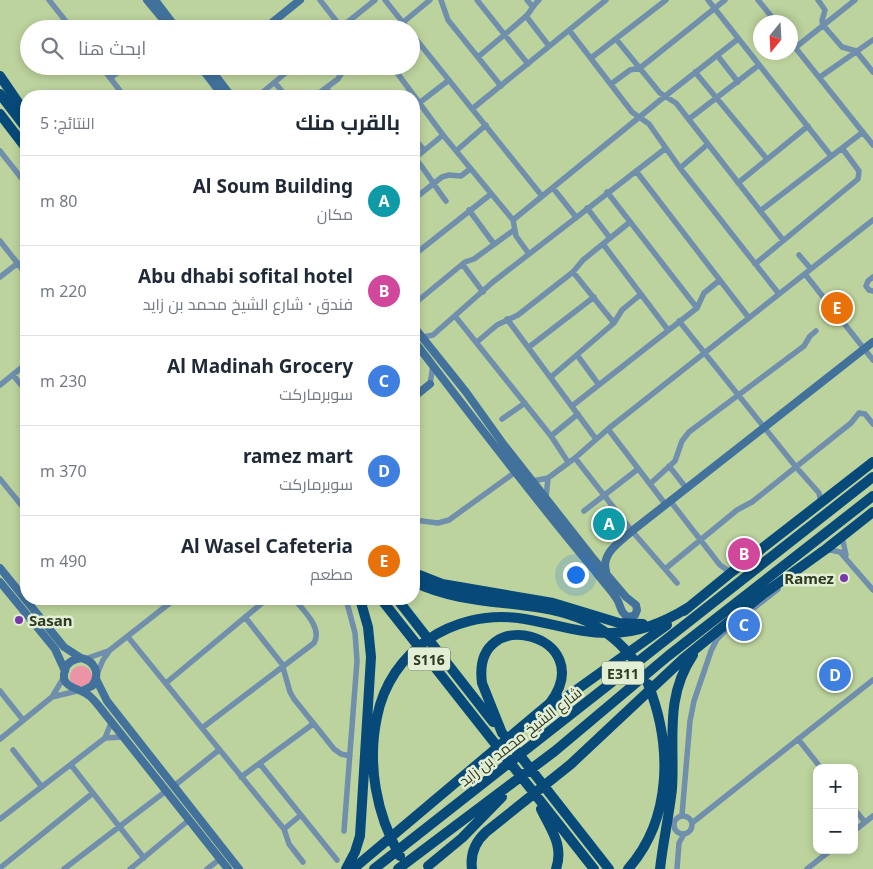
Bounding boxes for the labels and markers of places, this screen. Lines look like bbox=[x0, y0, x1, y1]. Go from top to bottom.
pin: E bbox=[821, 289, 853, 327]
pin: A bbox=[593, 505, 625, 543]
pin: B bbox=[728, 535, 760, 573]
place label: Ramez bbox=[784, 568, 834, 588]
marker: Ramez bbox=[838, 572, 850, 584]
pin: C bbox=[728, 606, 760, 644]
place label: Sasan bbox=[29, 610, 73, 630]
marker: Sasan bbox=[13, 614, 25, 626]
pin: D bbox=[819, 656, 851, 694]

